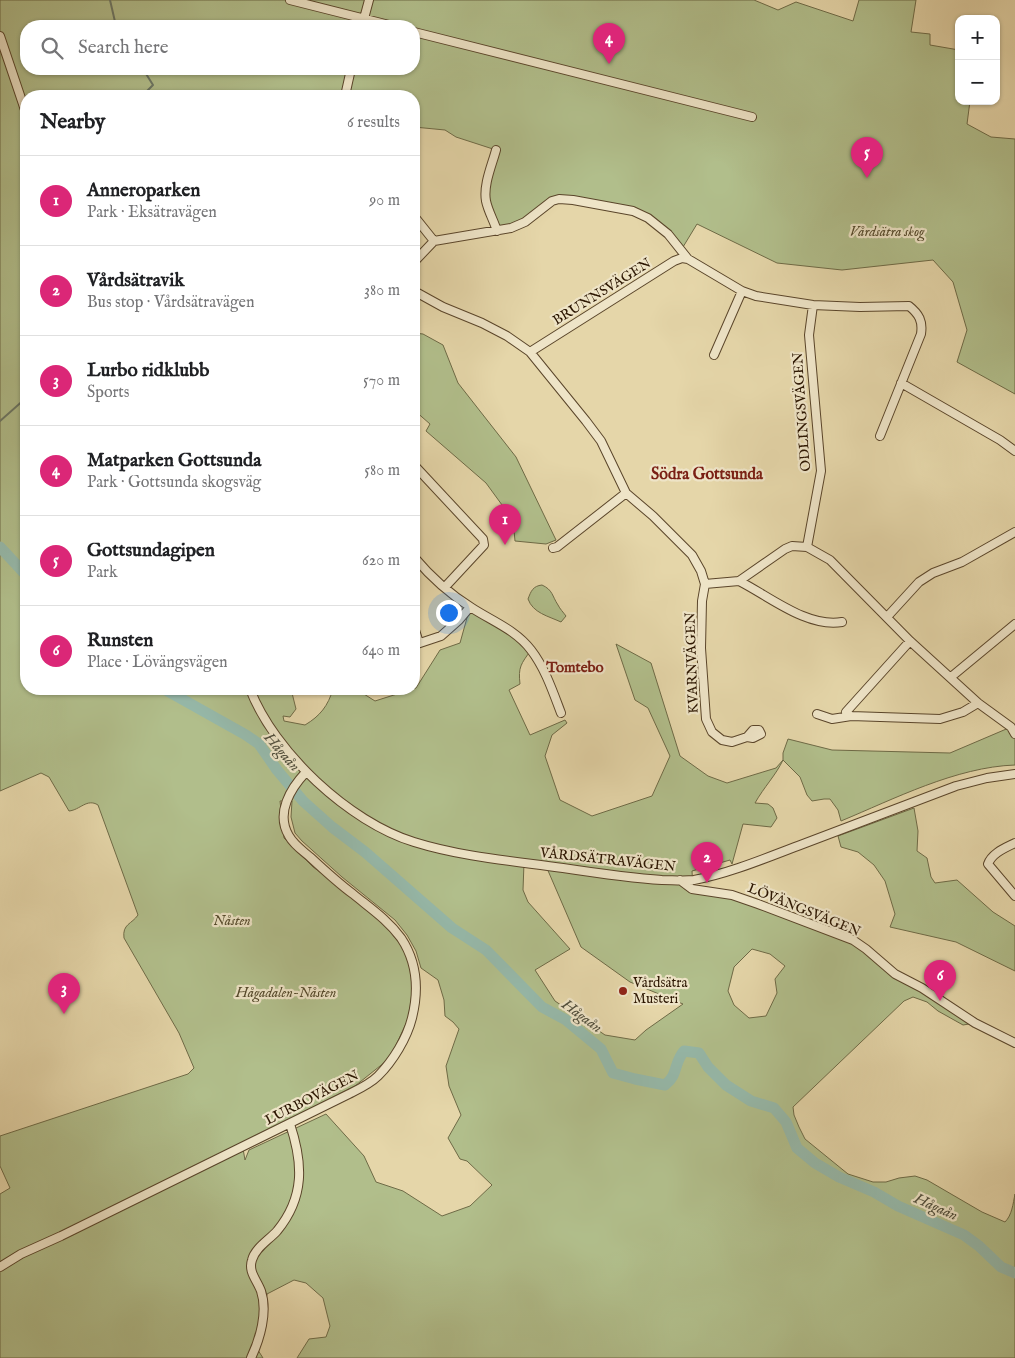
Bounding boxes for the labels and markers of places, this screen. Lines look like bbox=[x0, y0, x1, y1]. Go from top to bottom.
pin: 4 bbox=[593, 23, 625, 64]
pin: 5 bbox=[851, 137, 883, 178]
pin: 1 bbox=[489, 504, 521, 545]
pin: 2 bbox=[691, 842, 723, 883]
pin: 6 bbox=[924, 960, 956, 1001]
pin: 3 bbox=[48, 973, 80, 1014]
place label: Vårdsätra Musteri bbox=[632, 974, 688, 1008]
marker: Vårdsätra Musteri bbox=[617, 985, 629, 997]

